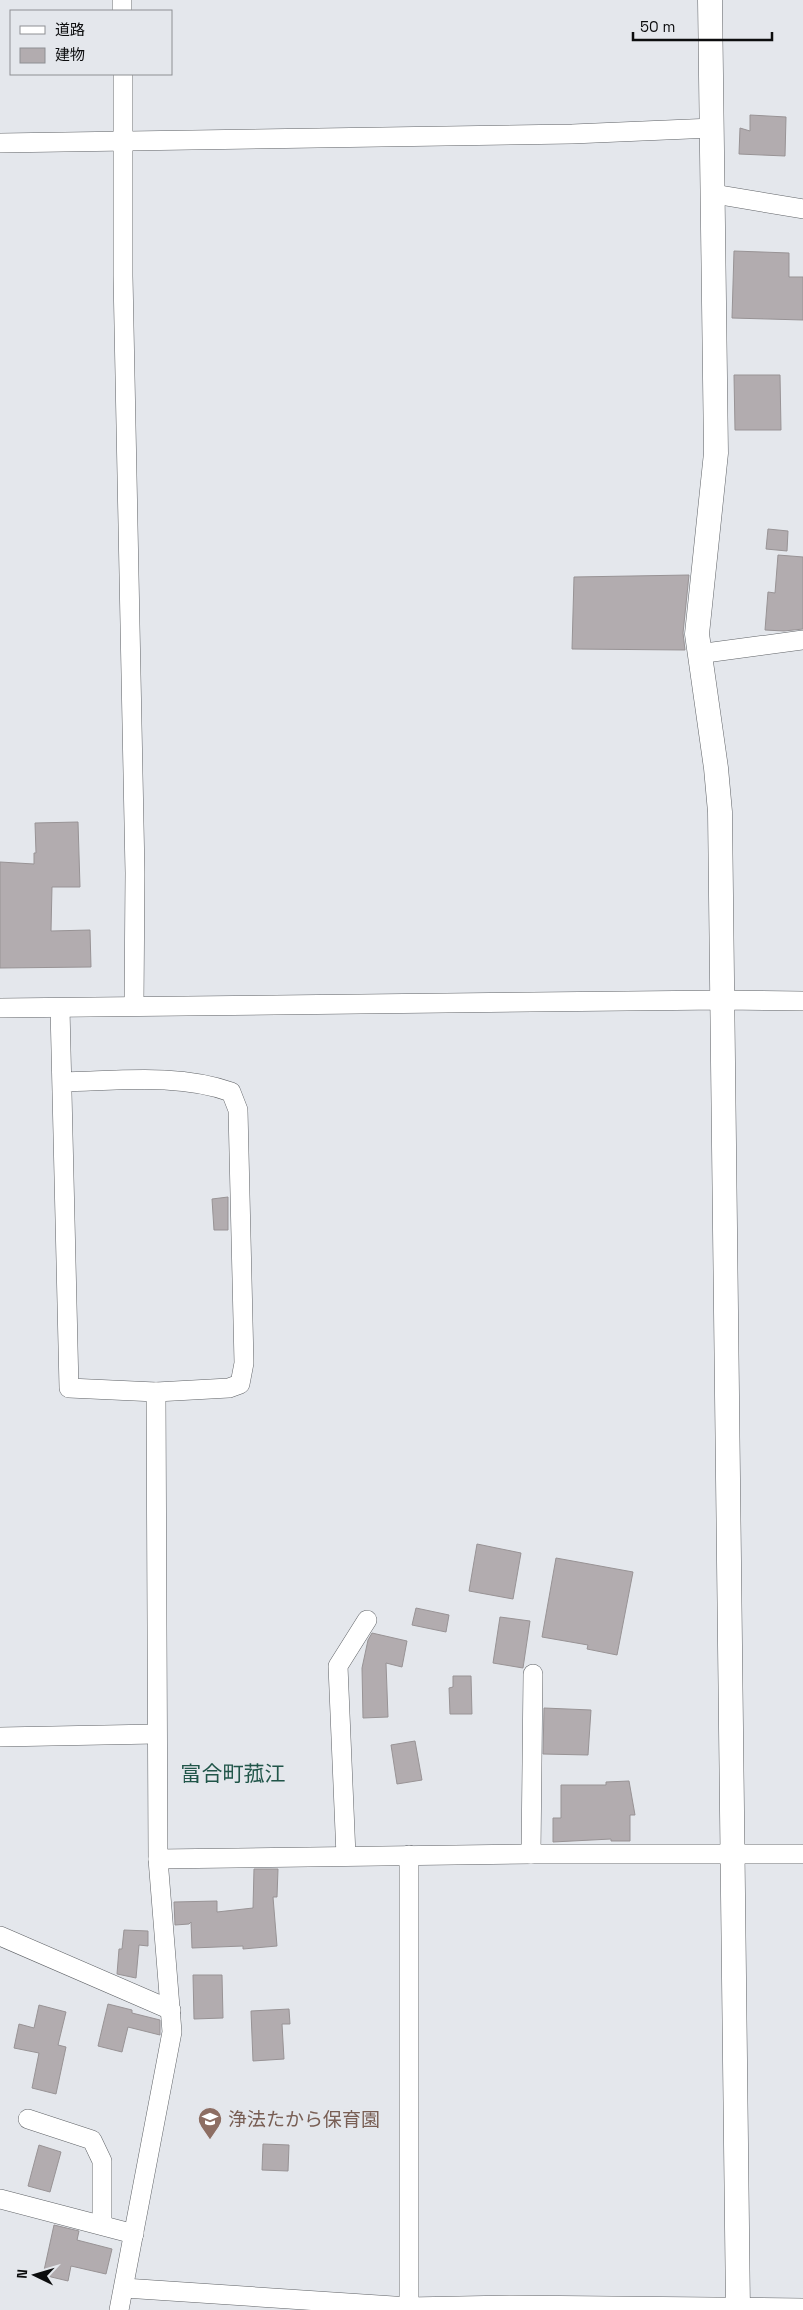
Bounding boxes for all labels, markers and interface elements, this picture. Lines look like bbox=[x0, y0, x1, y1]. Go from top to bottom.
legend bbox=[10, 10, 172, 75]
scale bar bbox=[633, 10, 772, 42]
text: 50 m bbox=[640, 17, 675, 36]
text: 道路 bbox=[55, 20, 85, 39]
text: 建物 bbox=[55, 45, 85, 64]
district label: 富合町菰江 bbox=[181, 1760, 286, 1787]
school or university icon: 浄法たから保育園 bbox=[197, 2106, 223, 2140]
place label: 浄法たから保育園 bbox=[228, 2107, 380, 2132]
north arrow bbox=[10, 2250, 60, 2300]
text: N bbox=[13, 2268, 31, 2279]

